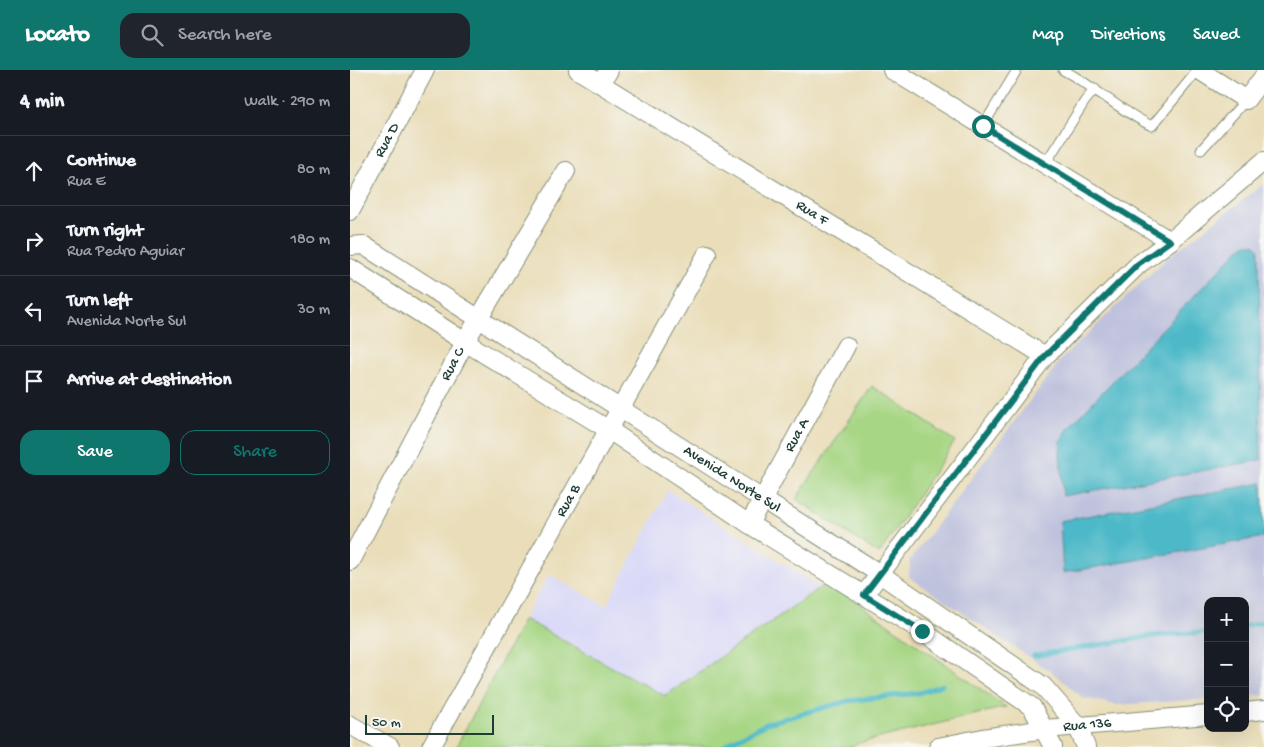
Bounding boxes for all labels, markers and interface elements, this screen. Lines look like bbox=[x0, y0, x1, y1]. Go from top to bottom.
search box bbox=[120, 13, 470, 58]
text: Locato bbox=[25, 21, 90, 50]
icon: search bbox=[138, 21, 166, 49]
text: Search here bbox=[178, 24, 272, 47]
text: Map bbox=[1032, 25, 1064, 46]
text: Directions bbox=[1092, 25, 1165, 46]
text: Saved bbox=[1193, 25, 1239, 46]
text: 4 min bbox=[20, 90, 64, 115]
text: Walk · 290 m bbox=[244, 93, 330, 112]
route start bbox=[972, 115, 995, 138]
street label: Rua D bbox=[371, 120, 404, 161]
text: Continue bbox=[67, 150, 136, 173]
icon: ahead bbox=[20, 157, 48, 185]
text: 80 m bbox=[297, 161, 330, 180]
text: Rua E bbox=[67, 173, 106, 192]
street label: Rua F bbox=[792, 196, 832, 230]
text: Turn right bbox=[67, 220, 143, 243]
icon: right bbox=[20, 227, 48, 255]
text: 180 m bbox=[291, 231, 330, 250]
text: Rua Pedro Aguiar bbox=[67, 243, 184, 262]
text: Turn left bbox=[67, 290, 131, 313]
icon: left bbox=[20, 297, 48, 325]
text: 30 m bbox=[297, 301, 330, 320]
text: Avenida Norte Sul bbox=[67, 313, 186, 332]
street label: Rua C bbox=[437, 344, 470, 384]
icon: arrive bbox=[20, 367, 48, 395]
text: Arrive at destination bbox=[67, 369, 231, 392]
street label: Rua A bbox=[781, 414, 814, 455]
button: Save bbox=[20, 430, 170, 475]
button: Share bbox=[180, 430, 330, 475]
street label: Avenida Norte Sul bbox=[680, 442, 784, 517]
street label: Rua B bbox=[552, 481, 585, 520]
map controls bbox=[1204, 597, 1249, 732]
button: + bbox=[1204, 597, 1249, 642]
route end bbox=[911, 620, 934, 643]
button: − bbox=[1204, 642, 1249, 687]
button: locate bbox=[1204, 687, 1249, 732]
scale bar bbox=[365, 712, 494, 735]
street label: Rua 136 bbox=[1062, 714, 1113, 736]
text: 50 m bbox=[372, 715, 401, 732]

